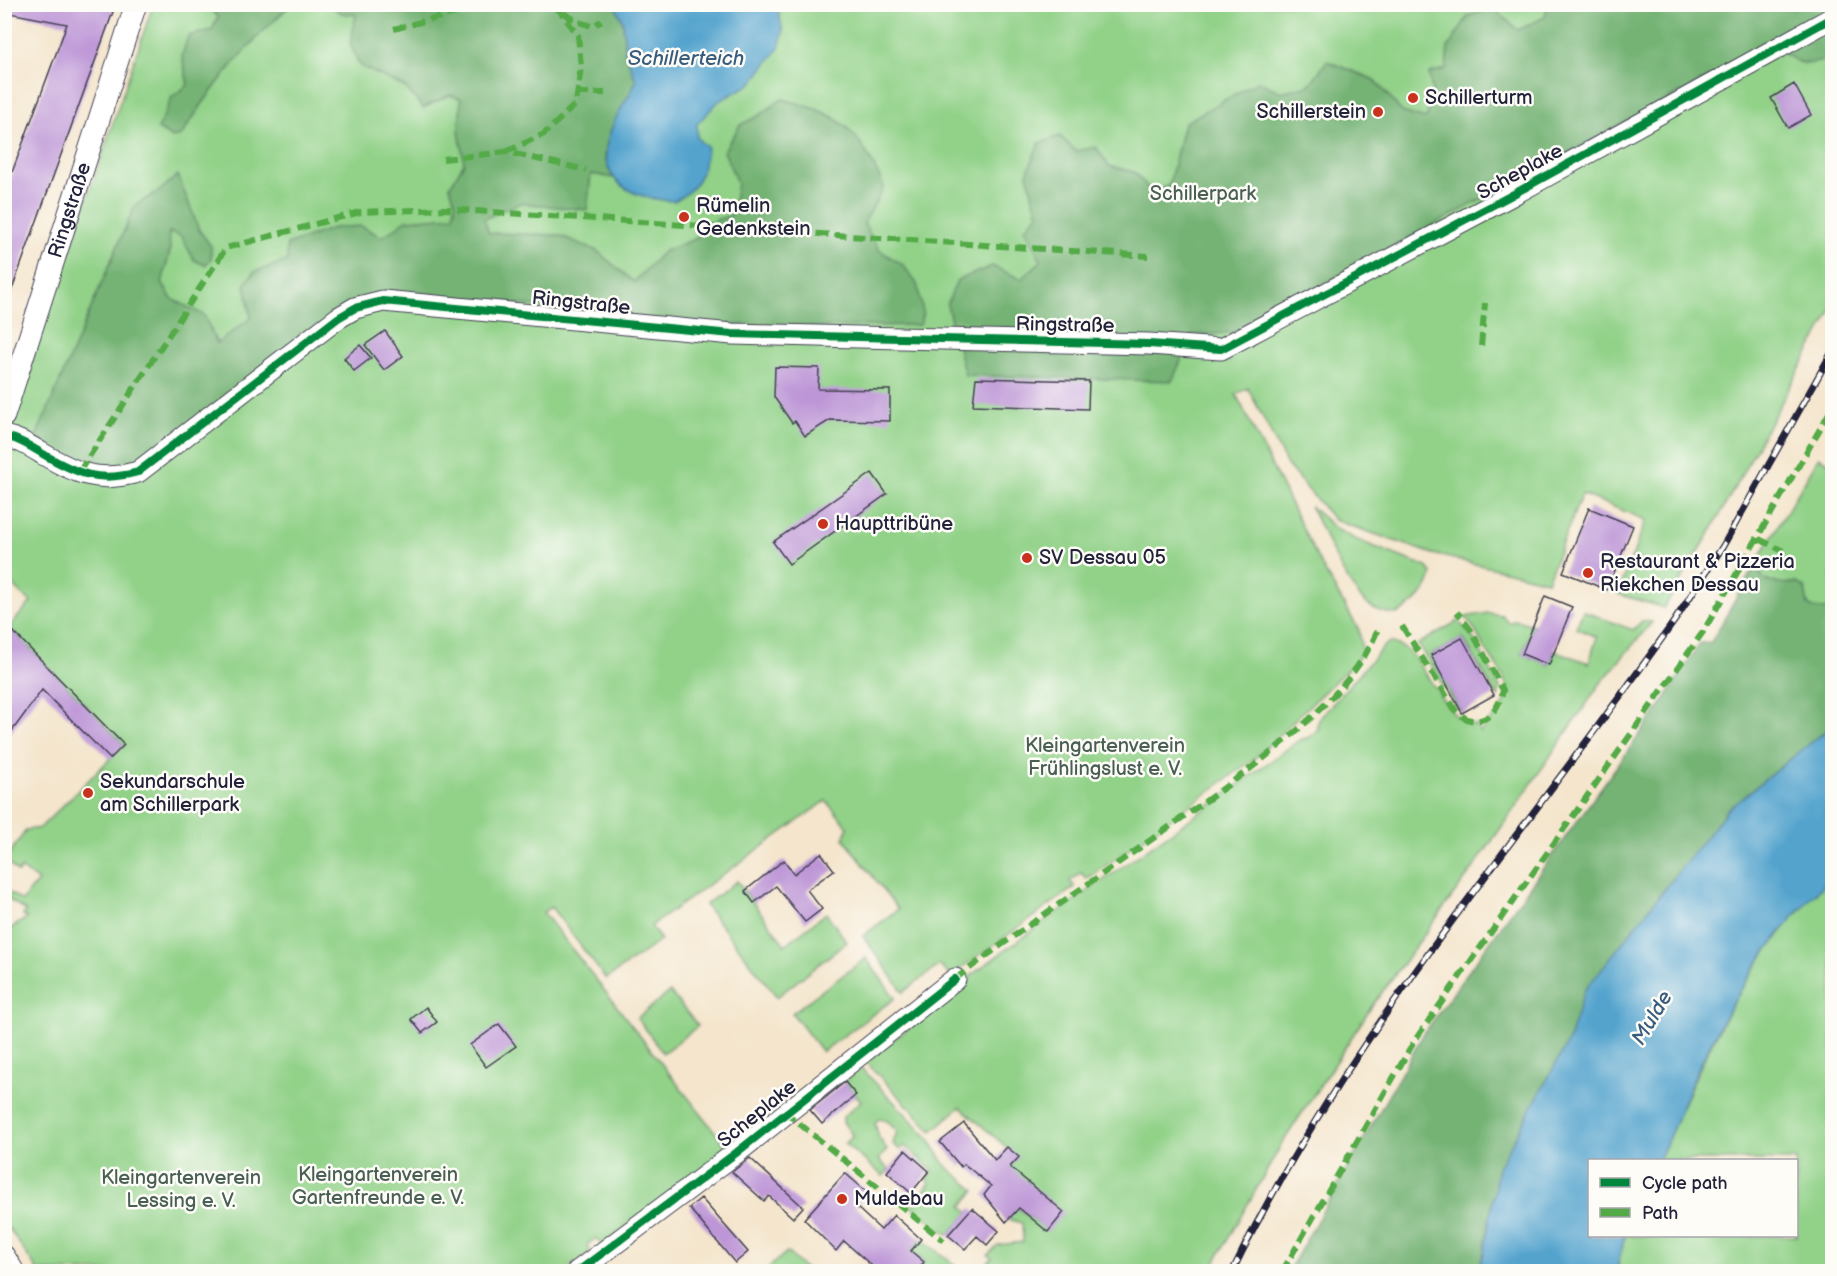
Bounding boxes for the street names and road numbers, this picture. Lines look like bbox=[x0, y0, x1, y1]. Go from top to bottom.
street label: Scheplake bbox=[1473, 139, 1567, 205]
street label: Ringstraße bbox=[43, 159, 96, 261]
street label: Ringstraße bbox=[531, 286, 632, 320]
street label: Ringstraße bbox=[1015, 312, 1115, 338]
street label: Scheplake bbox=[713, 1075, 801, 1153]

